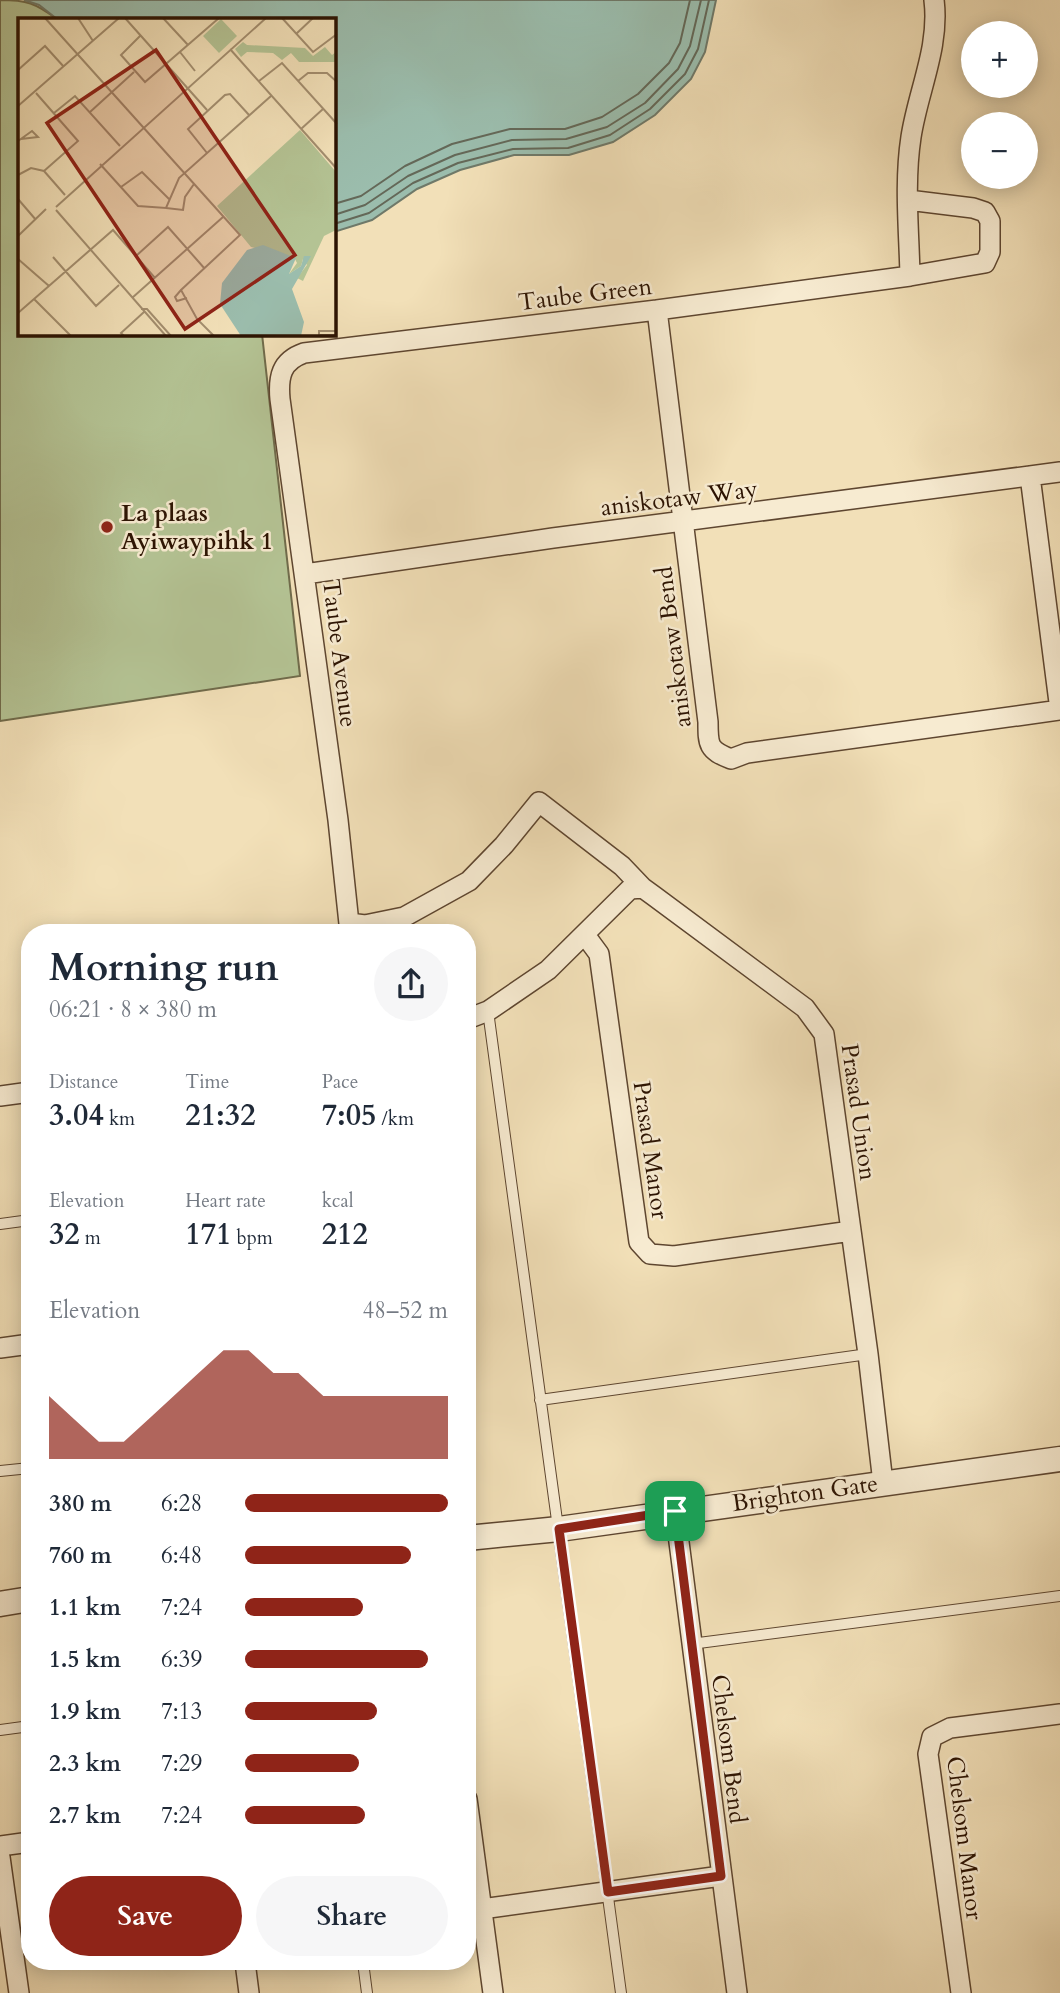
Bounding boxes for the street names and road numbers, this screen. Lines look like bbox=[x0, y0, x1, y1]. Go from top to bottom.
street label: Taube Green bbox=[516, 270, 654, 319]
street label: aniskotaw Way bbox=[599, 472, 760, 524]
street label: aniskotaw Bend bbox=[647, 564, 700, 729]
street label: Taube Avenue bbox=[314, 577, 365, 729]
street label: Prasad Union bbox=[833, 1042, 884, 1183]
street label: Prasad Manor bbox=[624, 1079, 677, 1222]
street label: Brighton Gate bbox=[730, 1467, 880, 1520]
street label: Chelsom Bend bbox=[703, 1673, 754, 1826]
street label: Chelsom Manor bbox=[938, 1754, 991, 1922]

